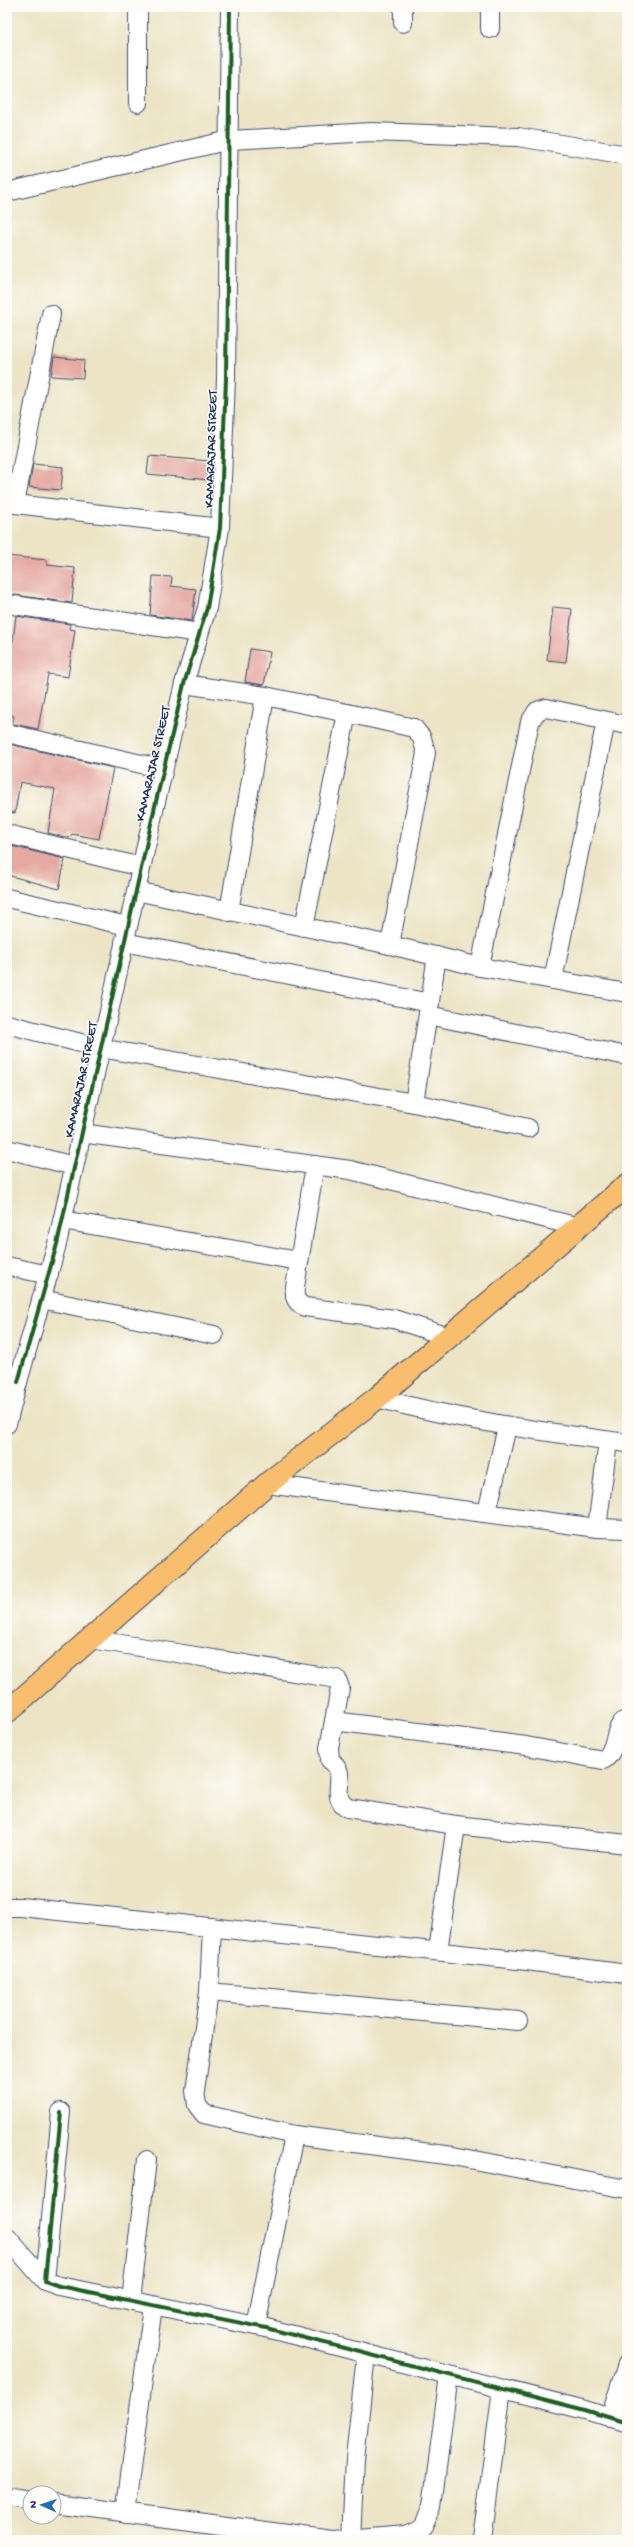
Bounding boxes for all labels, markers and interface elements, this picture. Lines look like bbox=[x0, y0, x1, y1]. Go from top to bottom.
street label: KAMARAJAR STREET bbox=[201, 389, 223, 508]
street label: KAMARAJAR STREET bbox=[132, 704, 176, 823]
street label: KAMARAJAR STREET bbox=[61, 1020, 103, 1139]
north arrow bbox=[22, 2485, 62, 2525]
text: N bbox=[28, 2501, 40, 2508]

